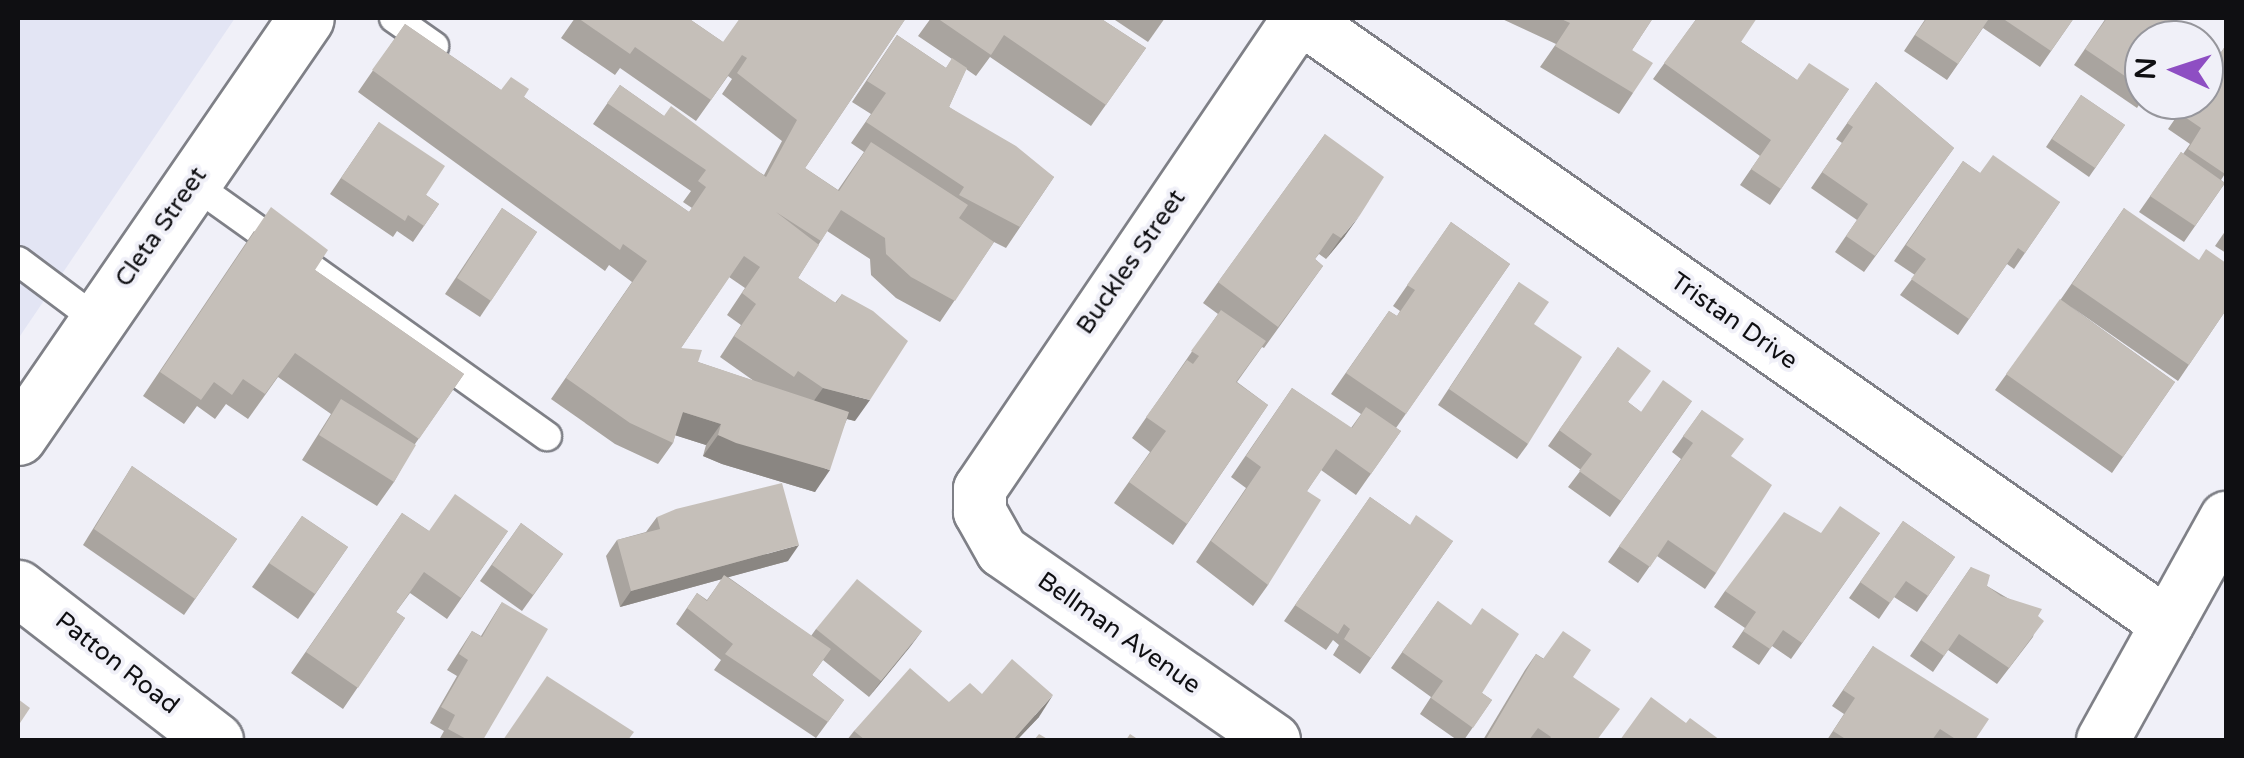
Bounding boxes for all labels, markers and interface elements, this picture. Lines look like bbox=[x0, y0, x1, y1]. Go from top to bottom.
north arrow bbox=[2124, 20, 2224, 120]
text: N bbox=[2128, 56, 2164, 81]
street label: Cleta Street bbox=[109, 161, 213, 293]
street label: Buckles Street bbox=[1070, 184, 1192, 340]
street label: Tristan Drive bbox=[1665, 266, 1803, 376]
street label: Bellman Avenue bbox=[1032, 566, 1206, 700]
street label: Patton Road bbox=[49, 605, 185, 721]

